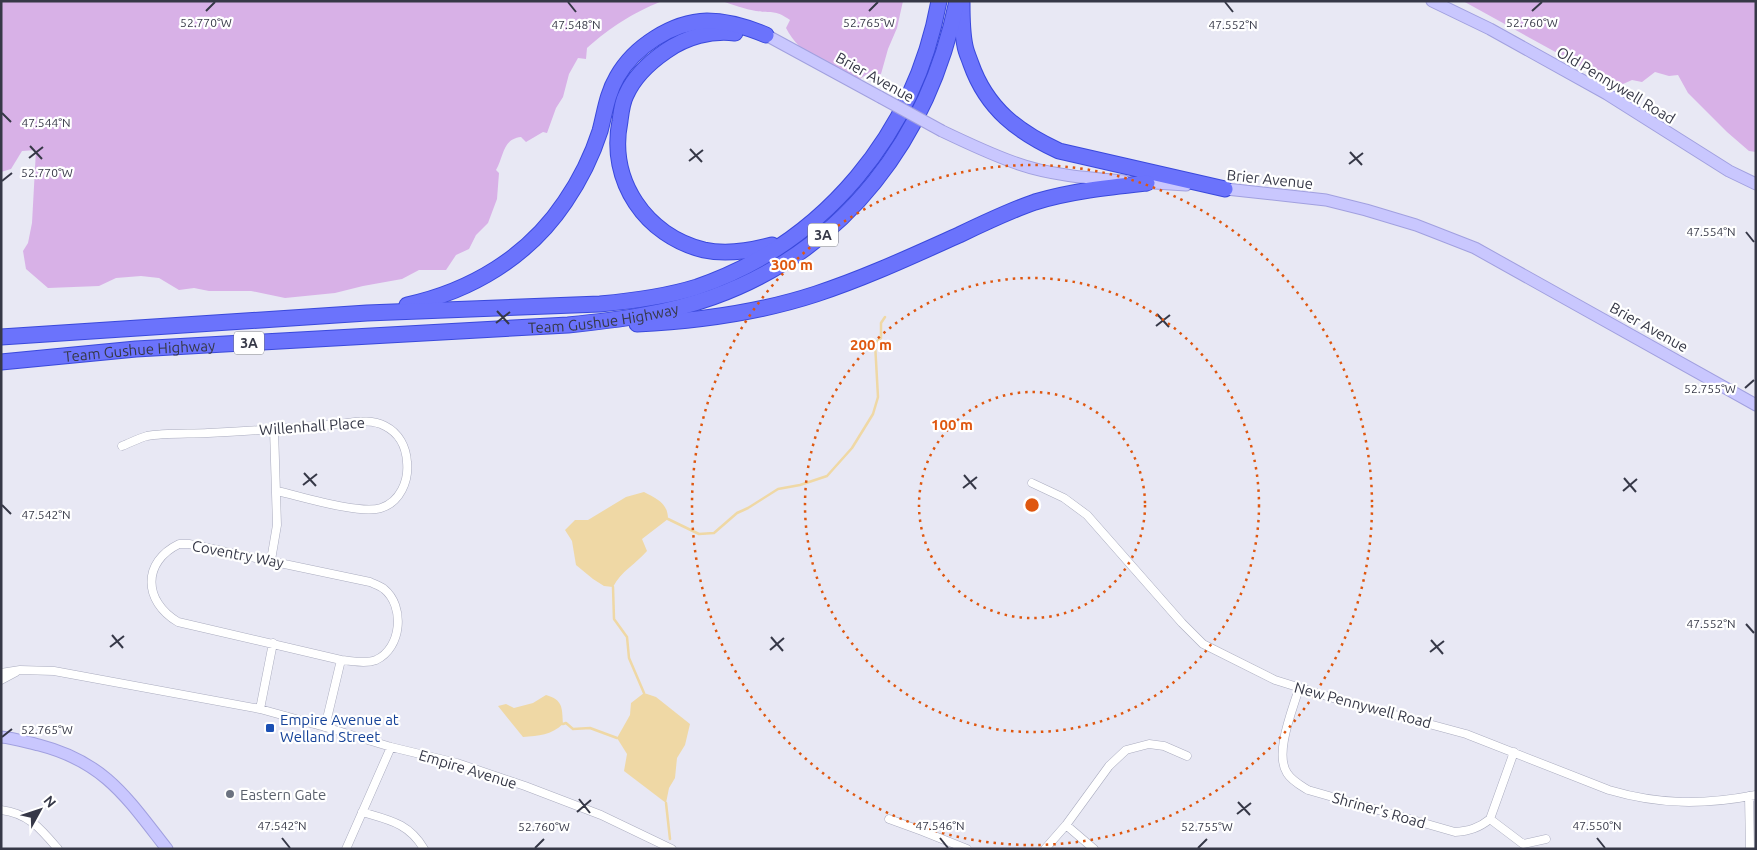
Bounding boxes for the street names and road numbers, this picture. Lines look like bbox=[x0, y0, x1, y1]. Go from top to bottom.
street label: Old Pennywell Road bbox=[1554, 43, 1678, 127]
street label: Brier Avenue bbox=[833, 49, 917, 105]
street label: Brier Avenue bbox=[1226, 166, 1314, 192]
road number: 3A bbox=[808, 224, 838, 246]
street label: Team Gushue Highway bbox=[527, 299, 680, 336]
street label: Brier Avenue bbox=[1607, 299, 1691, 355]
road number: 3A bbox=[234, 332, 264, 354]
street label: Team Gushue Highway bbox=[63, 336, 216, 364]
street label: Willenhall Place bbox=[259, 414, 365, 438]
street label: Coventry Way bbox=[191, 537, 285, 571]
street label: New Pennywell Road bbox=[1293, 679, 1433, 731]
street label: Empire Avenue bbox=[417, 746, 519, 792]
street label: Shriner's Road bbox=[1330, 789, 1428, 831]

